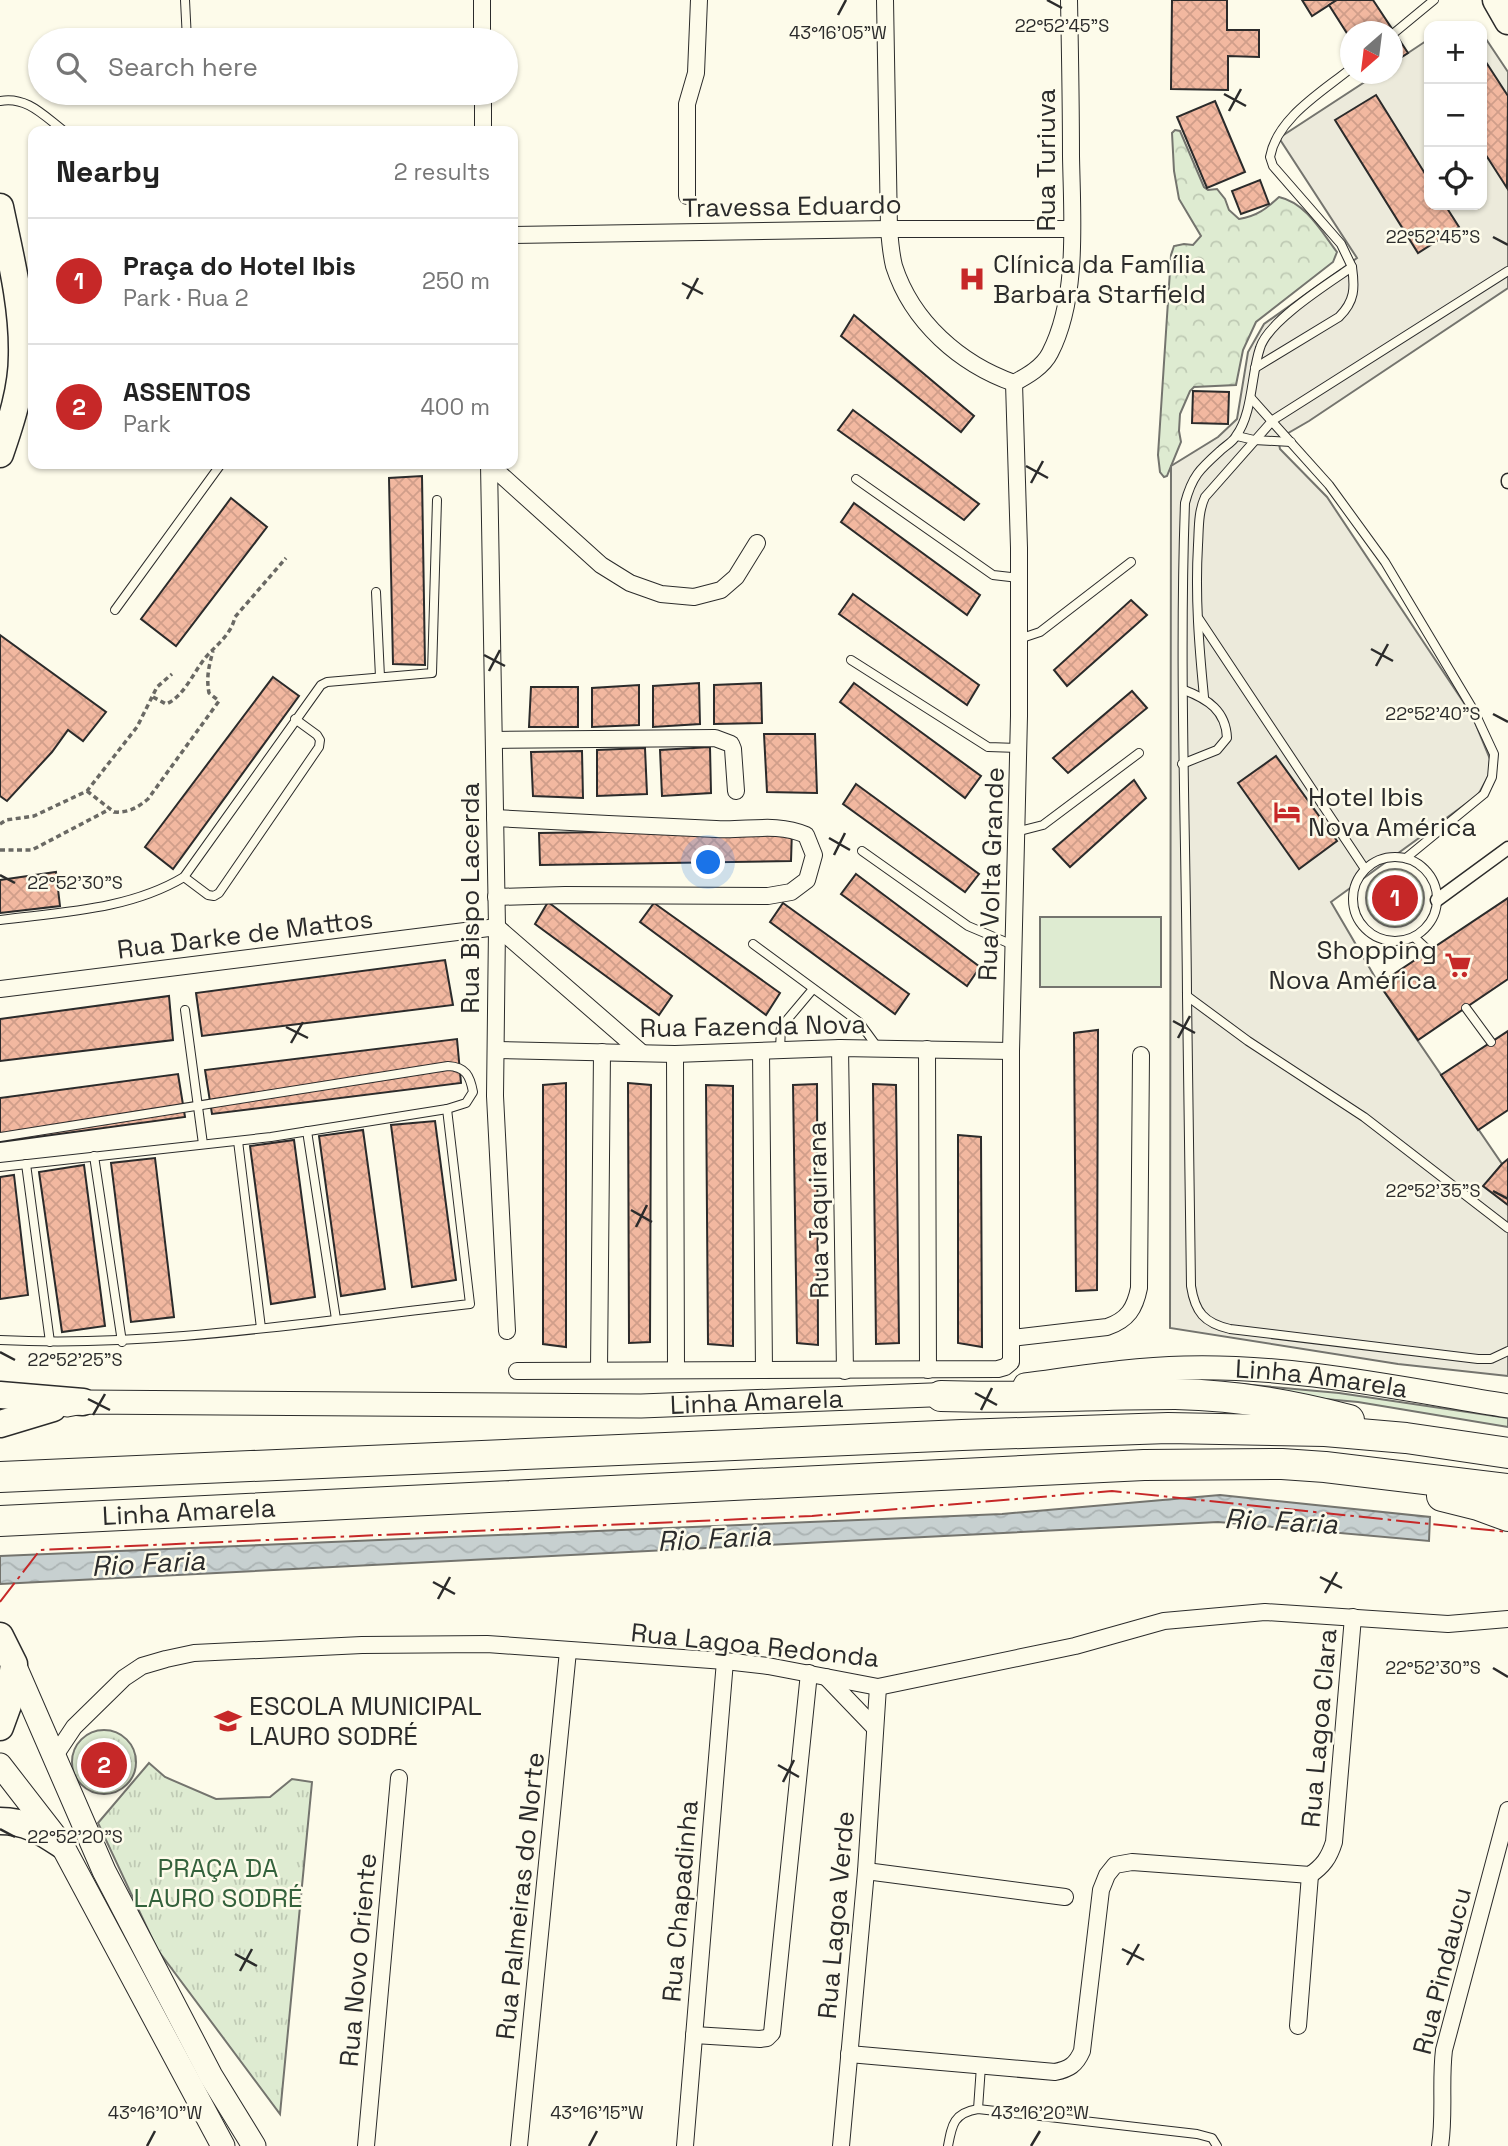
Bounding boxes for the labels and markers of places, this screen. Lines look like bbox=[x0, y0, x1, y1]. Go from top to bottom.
place label: Clínica da Família Barbara Starfield bbox=[993, 247, 1206, 311]
hospital icon: Clínica da Família Barbara Starfield bbox=[957, 264, 987, 294]
place label: Hotel Ibis Nova América bbox=[1308, 780, 1477, 844]
hotel icon: Hotel Ibis Nova América bbox=[1272, 797, 1302, 827]
pin: 1 bbox=[1372, 872, 1418, 924]
place label: Shopping Nova América bbox=[1269, 933, 1437, 997]
supermarket icon: Shopping Nova América bbox=[1443, 950, 1473, 980]
place label: ESCOLA MUNICIPAL LAURO SODRÉ bbox=[249, 1689, 482, 1753]
school or university icon: ESCOLA MUNICIPAL LAURO SODRÉ bbox=[213, 1706, 243, 1736]
pin: 2 bbox=[81, 1739, 127, 1791]

